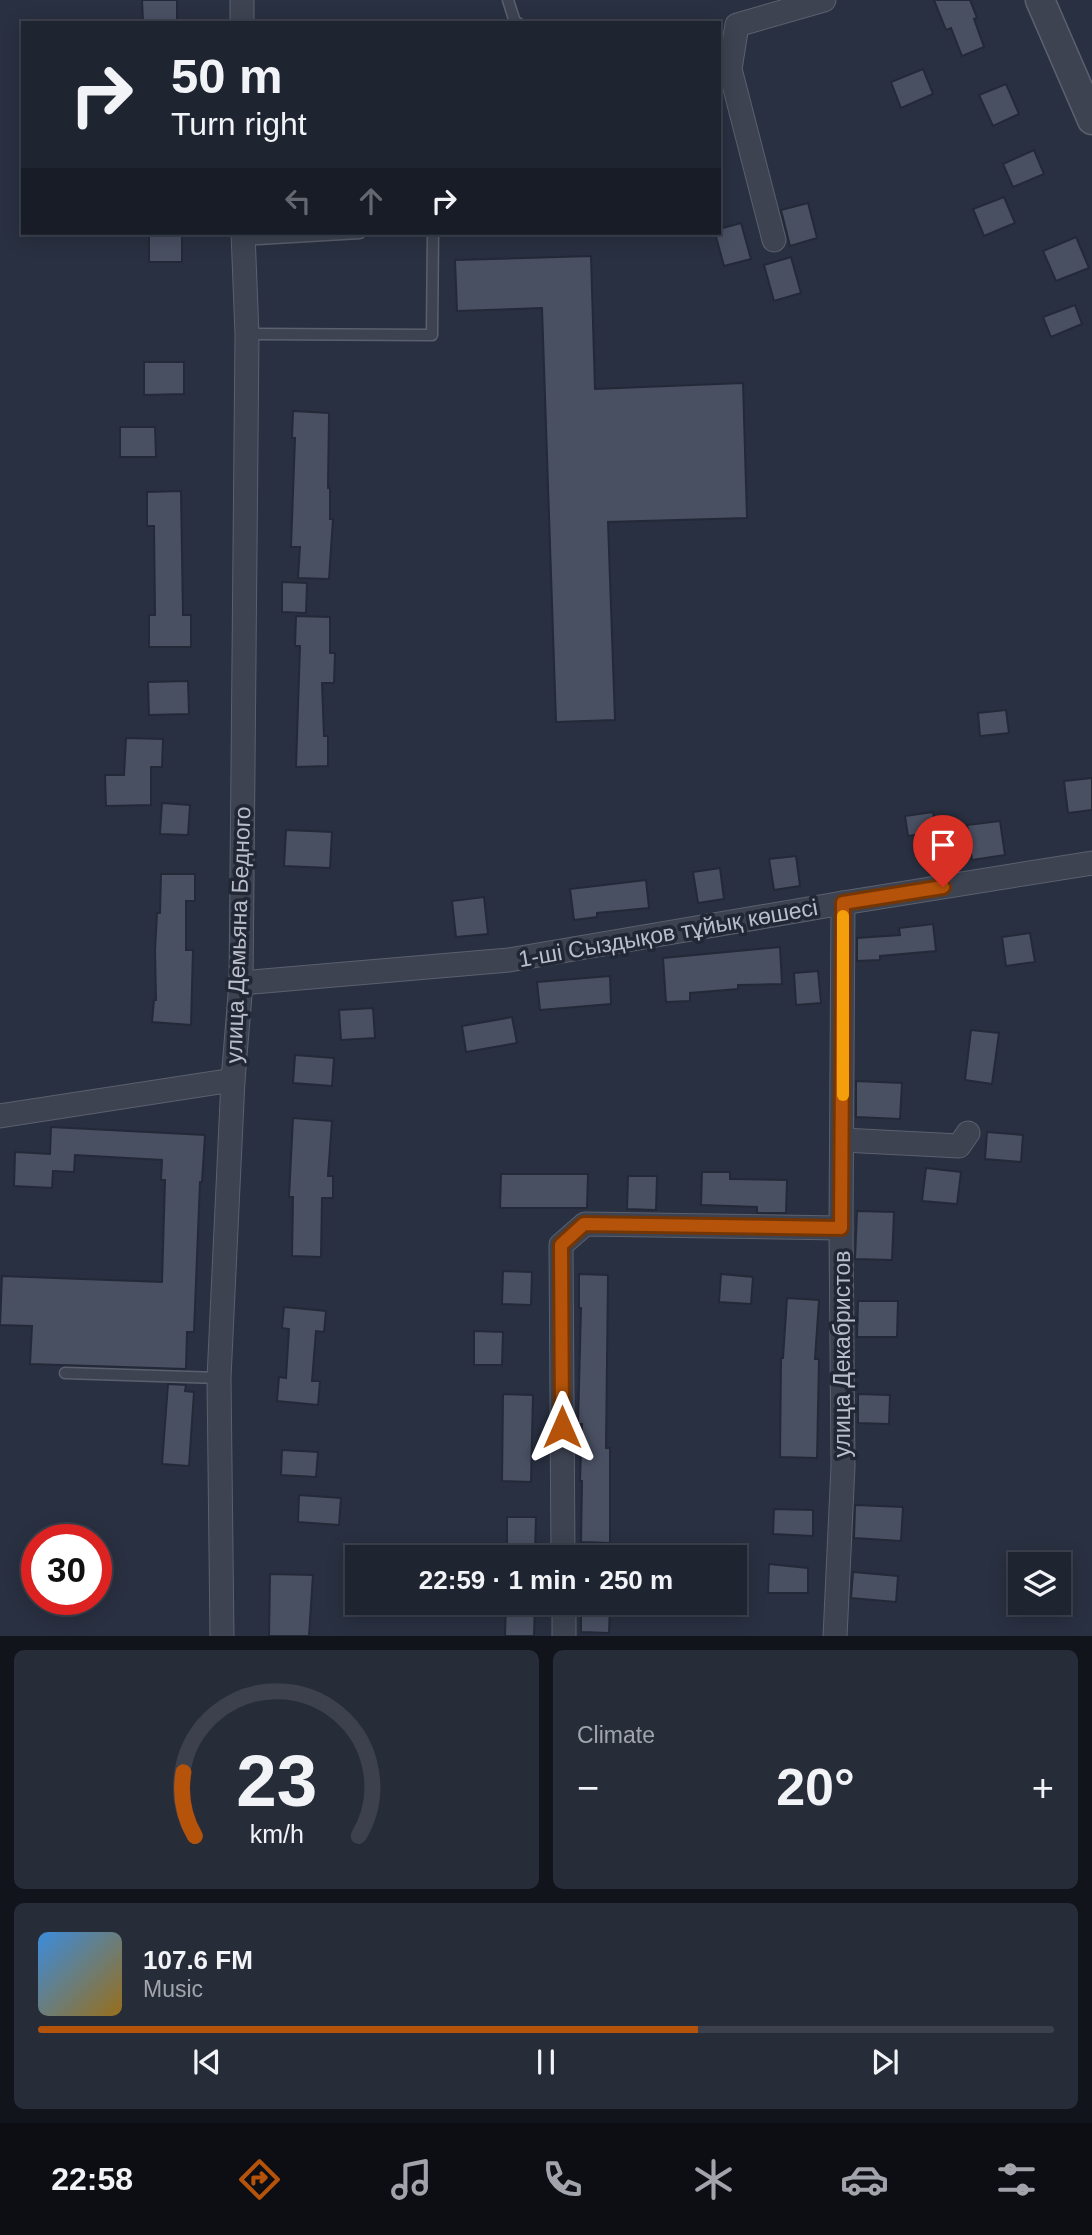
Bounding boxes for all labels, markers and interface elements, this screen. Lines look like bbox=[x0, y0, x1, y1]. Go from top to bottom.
icon: right bbox=[56, 49, 147, 140]
text: 50 m bbox=[171, 49, 283, 103]
text: Turn right bbox=[171, 106, 307, 142]
icon: left bbox=[279, 182, 317, 220]
icon: ahead bbox=[352, 182, 390, 220]
icon: right bbox=[425, 182, 463, 220]
street label: улица Демьяна Бедного bbox=[221, 806, 255, 1064]
pin bbox=[913, 815, 973, 887]
icon: arrive bbox=[924, 826, 962, 864]
street label: 1-ші Сыздықов тұйық көшесі bbox=[516, 894, 820, 972]
street label: улица Декабристов bbox=[829, 1251, 855, 1457]
position arrow bbox=[525, 1390, 599, 1464]
speed limit sign: 30 bbox=[21, 1524, 112, 1615]
map controls bbox=[1008, 1552, 1071, 1615]
button: layers bbox=[1008, 1552, 1071, 1615]
text: 22:59 · 1 min · 250 m bbox=[419, 1565, 673, 1595]
text: Climate bbox=[577, 1722, 655, 1748]
text: 23 bbox=[236, 1740, 317, 1821]
text: 20° bbox=[776, 1758, 855, 1816]
text: − bbox=[577, 1767, 599, 1809]
text: + bbox=[1032, 1767, 1054, 1809]
text: km/h bbox=[249, 1819, 304, 1847]
text: 107.6 FM bbox=[143, 1945, 253, 1975]
text: Music bbox=[143, 1976, 203, 2002]
icon: previous bbox=[188, 2043, 226, 2081]
icon: pause bbox=[527, 2043, 565, 2081]
icon: next bbox=[866, 2043, 904, 2081]
icon: directions bbox=[235, 2155, 284, 2204]
icon: music bbox=[387, 2155, 436, 2204]
icon: phone bbox=[538, 2155, 587, 2204]
icon: climate bbox=[689, 2155, 738, 2204]
icon: car bbox=[840, 2155, 889, 2204]
icon: filters bbox=[992, 2155, 1041, 2204]
text: 22:58 bbox=[51, 2161, 133, 2197]

